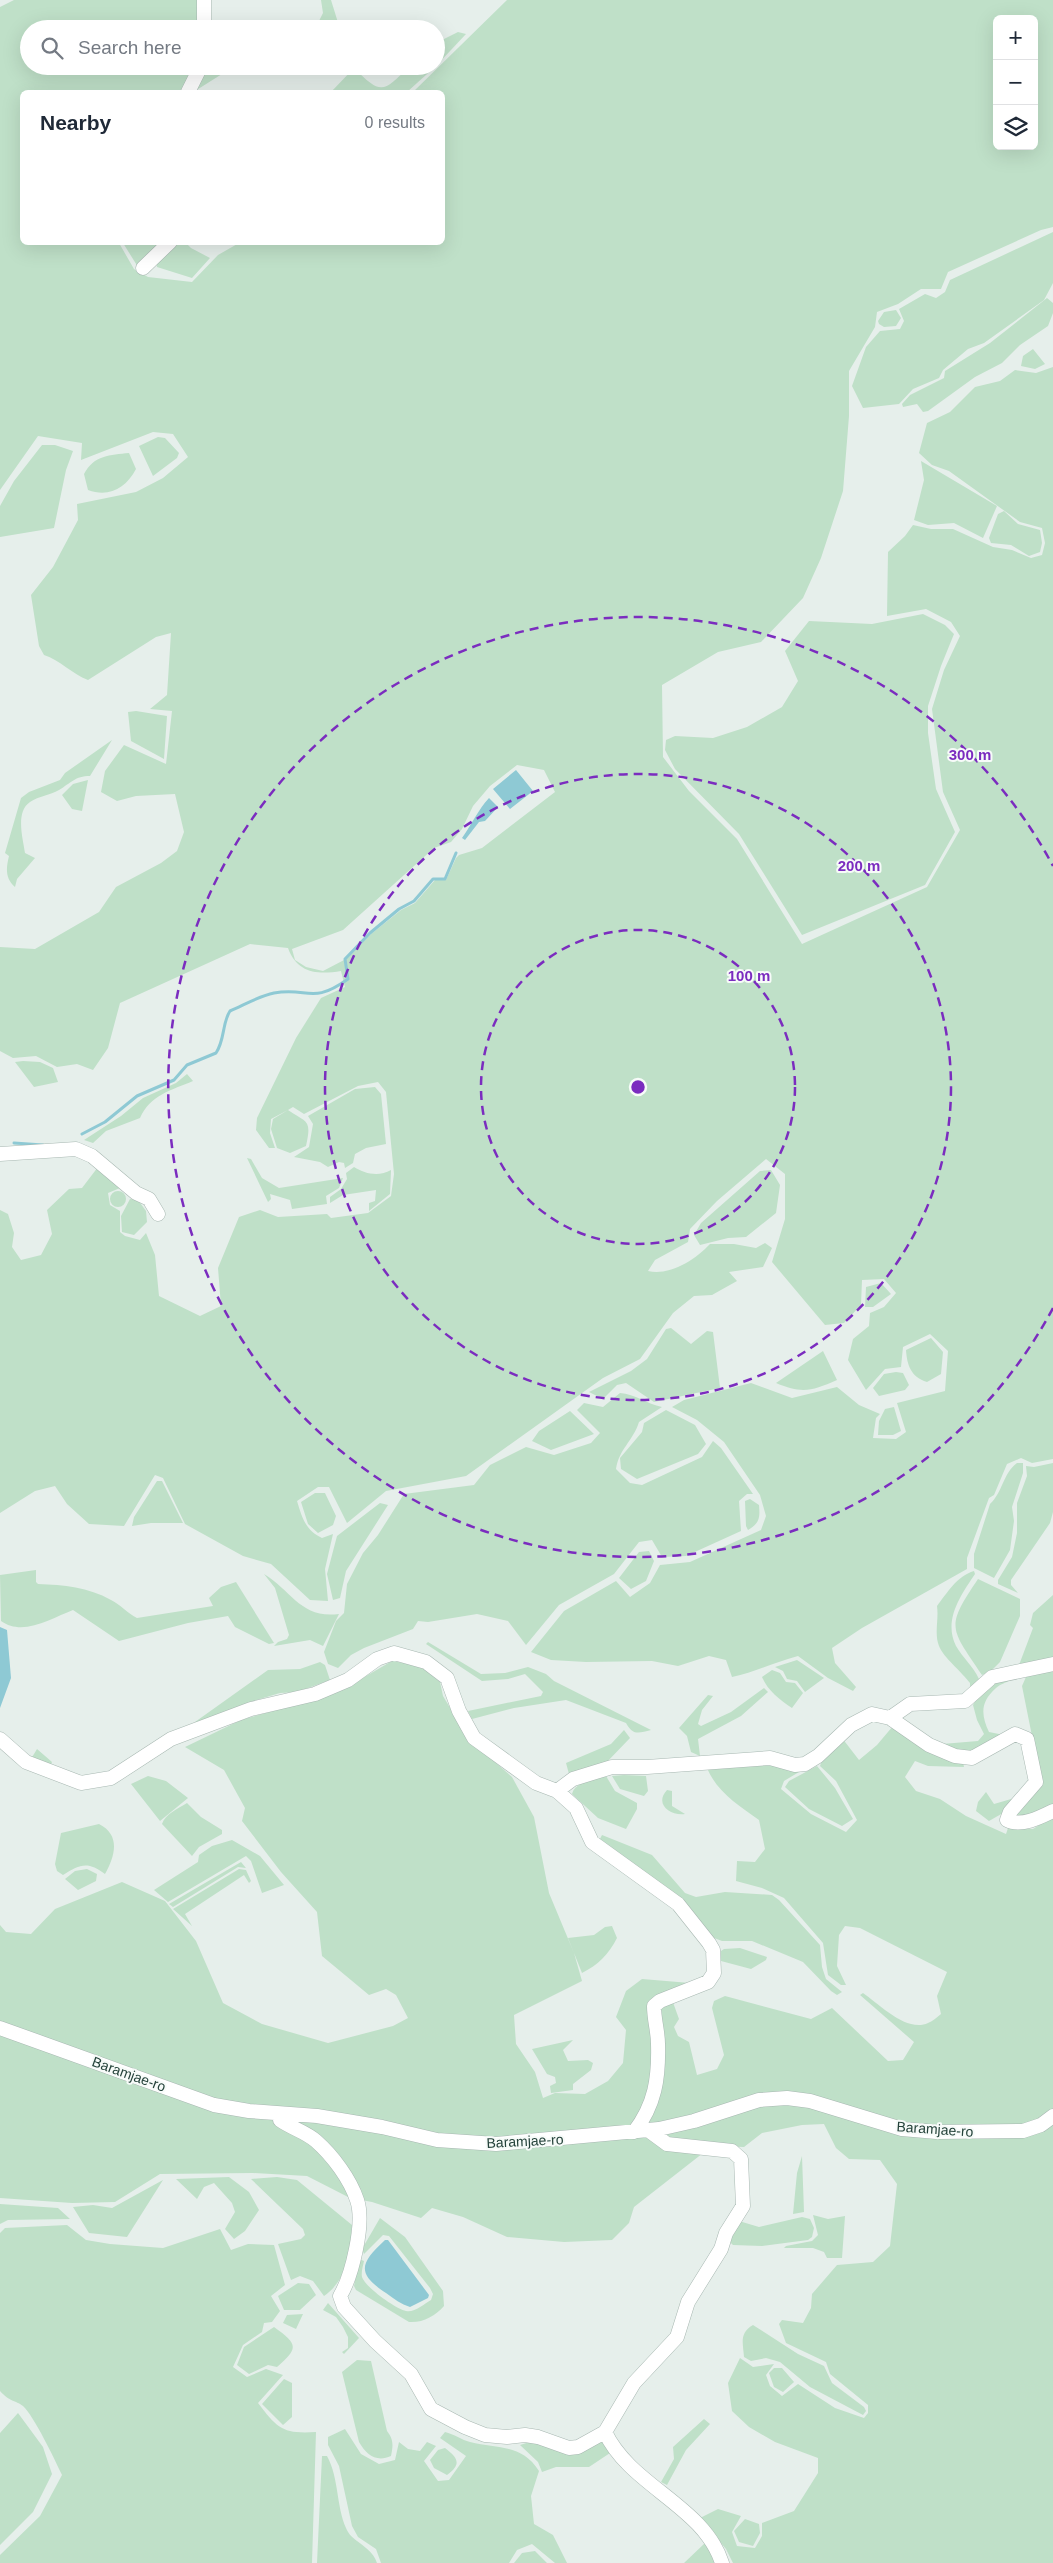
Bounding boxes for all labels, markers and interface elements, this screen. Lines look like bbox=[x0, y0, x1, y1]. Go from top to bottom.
map controls bbox=[993, 15, 1038, 150]
button: + bbox=[993, 15, 1038, 60]
search box bbox=[20, 20, 445, 75]
icon: search bbox=[38, 34, 66, 62]
text: Search here bbox=[78, 37, 182, 58]
button: − bbox=[993, 60, 1038, 105]
button: layers bbox=[993, 105, 1038, 150]
text: Nearby bbox=[40, 111, 111, 134]
text: 0 results bbox=[365, 114, 425, 131]
text: 300 m bbox=[949, 746, 991, 763]
text: 200 m bbox=[838, 857, 880, 874]
text: 100 m bbox=[728, 967, 770, 984]
centre of rings bbox=[629, 1078, 647, 1096]
street label: Baramjae-ro bbox=[90, 2053, 168, 2095]
street label: Baramjae-ro bbox=[896, 2118, 974, 2140]
street label: Baramjae-ro bbox=[486, 2131, 564, 2151]

